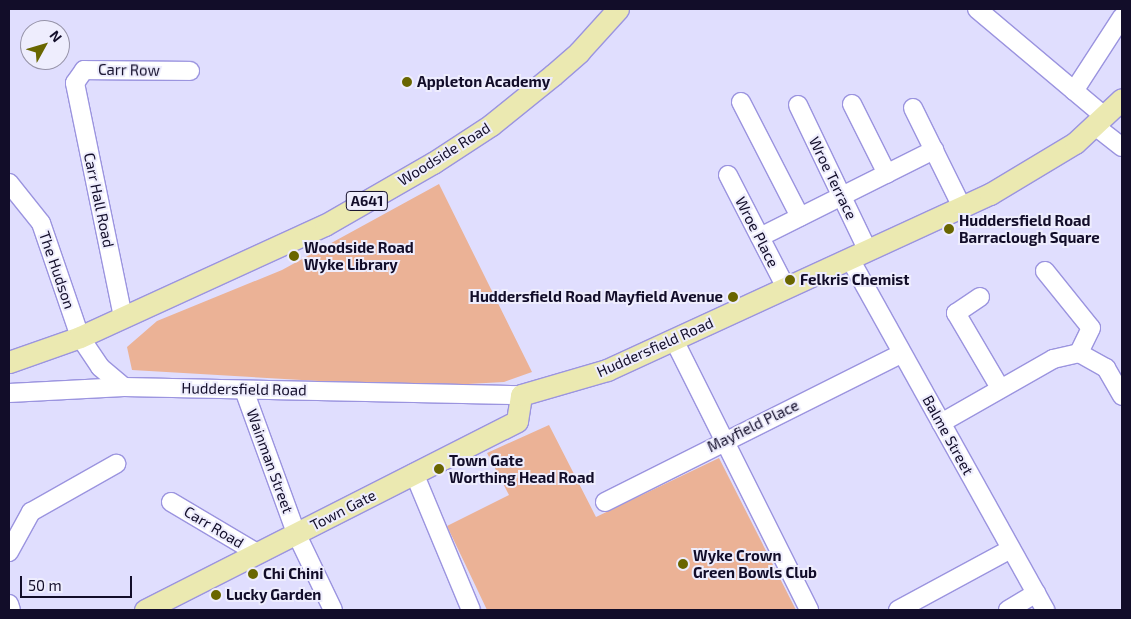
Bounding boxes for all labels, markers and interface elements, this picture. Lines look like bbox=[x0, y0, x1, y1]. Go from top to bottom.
north arrow bbox=[20, 20, 70, 70]
text: N bbox=[46, 27, 66, 45]
street label: Carr Row bbox=[98, 60, 160, 80]
place label: Appleton Academy bbox=[417, 73, 551, 91]
marker: Appleton Academy bbox=[401, 76, 413, 88]
street label: Woodside Road bbox=[395, 118, 493, 190]
street label: Wroe Terrace bbox=[805, 133, 861, 223]
street label: Carr Hall Road bbox=[80, 151, 118, 249]
road number: A641 bbox=[346, 190, 388, 212]
street label: Wroe Place bbox=[732, 194, 782, 270]
place label: Huddersfield Road Barraclough Square bbox=[959, 211, 1100, 246]
marker: Huddersfield Road Barraclough Square bbox=[943, 223, 955, 235]
street label: The Hudson bbox=[35, 229, 79, 311]
place label: Woodside Road Wyke Library bbox=[304, 238, 414, 273]
marker: Woodside Road Wyke Library bbox=[288, 250, 300, 262]
place label: Felkris Chemist bbox=[800, 271, 909, 289]
marker: Felkris Chemist bbox=[784, 274, 796, 286]
place label: Huddersfield Road Mayfield Avenue bbox=[469, 288, 723, 306]
marker: Huddersfield Road Mayfield Avenue bbox=[727, 291, 739, 303]
street label: Huddersfield Road bbox=[594, 313, 716, 381]
street label: Huddersfield Road bbox=[181, 379, 307, 399]
street label: Balme Street bbox=[919, 392, 977, 478]
street label: Mayfield Place bbox=[704, 396, 802, 456]
street label: Wainman Street bbox=[243, 406, 297, 516]
place label: Town Gate Worthing Head Road bbox=[449, 451, 594, 486]
marker: Town Gate Worthing Head Road bbox=[433, 463, 445, 475]
street label: Town Gate bbox=[307, 486, 379, 534]
street label: Carr Road bbox=[181, 502, 247, 552]
place label: Wyke Crown Green Bowls Club bbox=[693, 546, 817, 581]
marker: Wyke Crown Green Bowls Club bbox=[677, 558, 689, 570]
place label: Chi Chini bbox=[263, 565, 323, 583]
scale bar bbox=[22, 566, 135, 598]
marker: Chi Chini bbox=[247, 568, 259, 580]
text: 50 m bbox=[28, 576, 62, 594]
place label: Lucky Garden bbox=[226, 586, 322, 604]
marker: Lucky Garden bbox=[210, 589, 222, 601]

